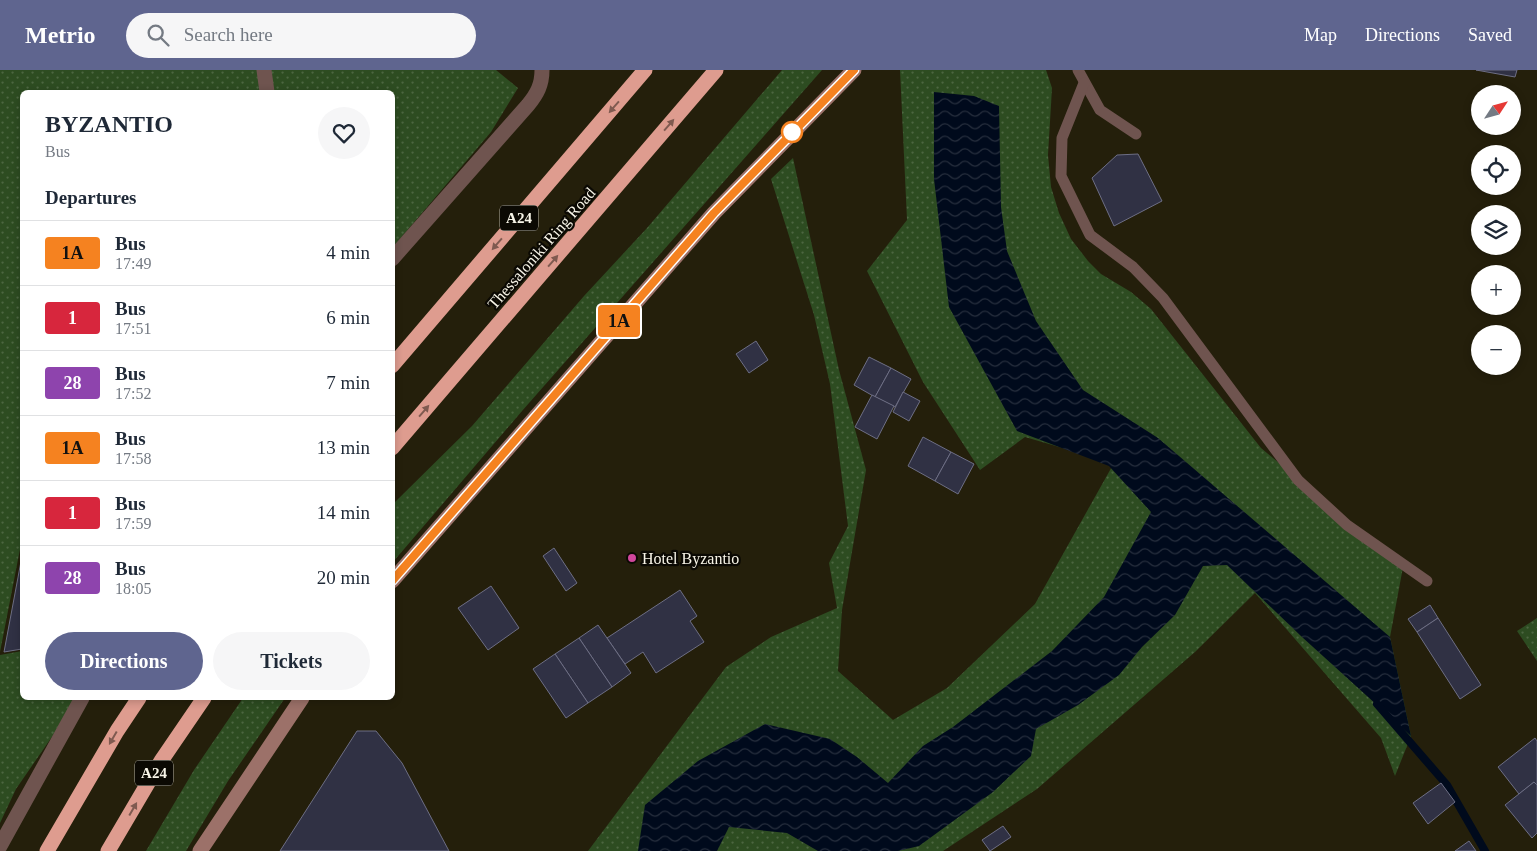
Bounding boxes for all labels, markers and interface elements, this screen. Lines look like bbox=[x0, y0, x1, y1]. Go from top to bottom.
search box bbox=[126, 13, 476, 58]
icon: search bbox=[144, 21, 172, 49]
text: Metrio bbox=[25, 22, 96, 48]
text: Search here bbox=[184, 24, 273, 45]
text: Map bbox=[1304, 25, 1337, 45]
text: Directions bbox=[1365, 25, 1440, 45]
text: Saved bbox=[1468, 25, 1512, 45]
north arrow bbox=[1471, 85, 1521, 135]
map controls bbox=[1471, 85, 1521, 375]
one-way arrow bbox=[608, 100, 619, 113]
button: heart bbox=[318, 107, 370, 159]
text: ΒΥΖΑΝΤΙΟ bbox=[45, 111, 173, 137]
one-way arrow bbox=[663, 119, 674, 132]
unlabelled marker bbox=[781, 121, 803, 143]
text: Bus bbox=[45, 143, 70, 160]
button: locate bbox=[1471, 145, 1521, 195]
street label: Thessaloniki Ring Road bbox=[484, 184, 599, 313]
text: Departures bbox=[45, 187, 136, 208]
button: layers bbox=[1471, 205, 1521, 255]
road number: Α24 bbox=[500, 206, 538, 230]
text: Bus bbox=[115, 233, 146, 254]
one-way arrow bbox=[491, 237, 502, 250]
text: 4 min bbox=[326, 242, 370, 263]
text: 1Α bbox=[62, 243, 84, 263]
text: 17:49 bbox=[115, 255, 151, 272]
one-way arrow bbox=[547, 255, 558, 268]
button: + bbox=[1471, 265, 1521, 315]
text: Bus bbox=[115, 298, 146, 319]
line badge: 1Α bbox=[596, 305, 642, 337]
text: 6 min bbox=[326, 307, 370, 328]
text: 1 bbox=[68, 308, 77, 328]
text: 1Α bbox=[608, 311, 630, 331]
text: 17:51 bbox=[115, 320, 151, 337]
button: − bbox=[1471, 325, 1521, 375]
text: Bus bbox=[115, 363, 146, 384]
text: 7 min bbox=[326, 372, 370, 393]
text: 28 bbox=[64, 373, 82, 393]
text: 17:52 bbox=[115, 385, 151, 402]
one-way arrow bbox=[418, 406, 430, 418]
text: Bus bbox=[115, 428, 146, 449]
text: 13 min bbox=[317, 437, 370, 458]
text: 1Α bbox=[62, 438, 84, 458]
text: 17:58 bbox=[115, 450, 151, 467]
text: Bus bbox=[115, 493, 146, 514]
text: 14 min bbox=[317, 502, 370, 523]
text: 1 bbox=[68, 503, 77, 523]
text: 17:59 bbox=[115, 515, 151, 532]
place label: Hotel Byzantio bbox=[642, 550, 739, 568]
marker: Hotel Byzantio bbox=[626, 552, 638, 564]
text: Bus bbox=[115, 558, 146, 579]
text: 20 min bbox=[317, 567, 370, 588]
text: 28 bbox=[64, 568, 82, 588]
text: 18:05 bbox=[115, 580, 151, 597]
button: Directions bbox=[45, 632, 203, 690]
button: Tickets bbox=[213, 632, 370, 690]
one-way arrow bbox=[108, 732, 117, 745]
road number: Α24 bbox=[135, 760, 173, 786]
one-way arrow bbox=[128, 802, 137, 816]

